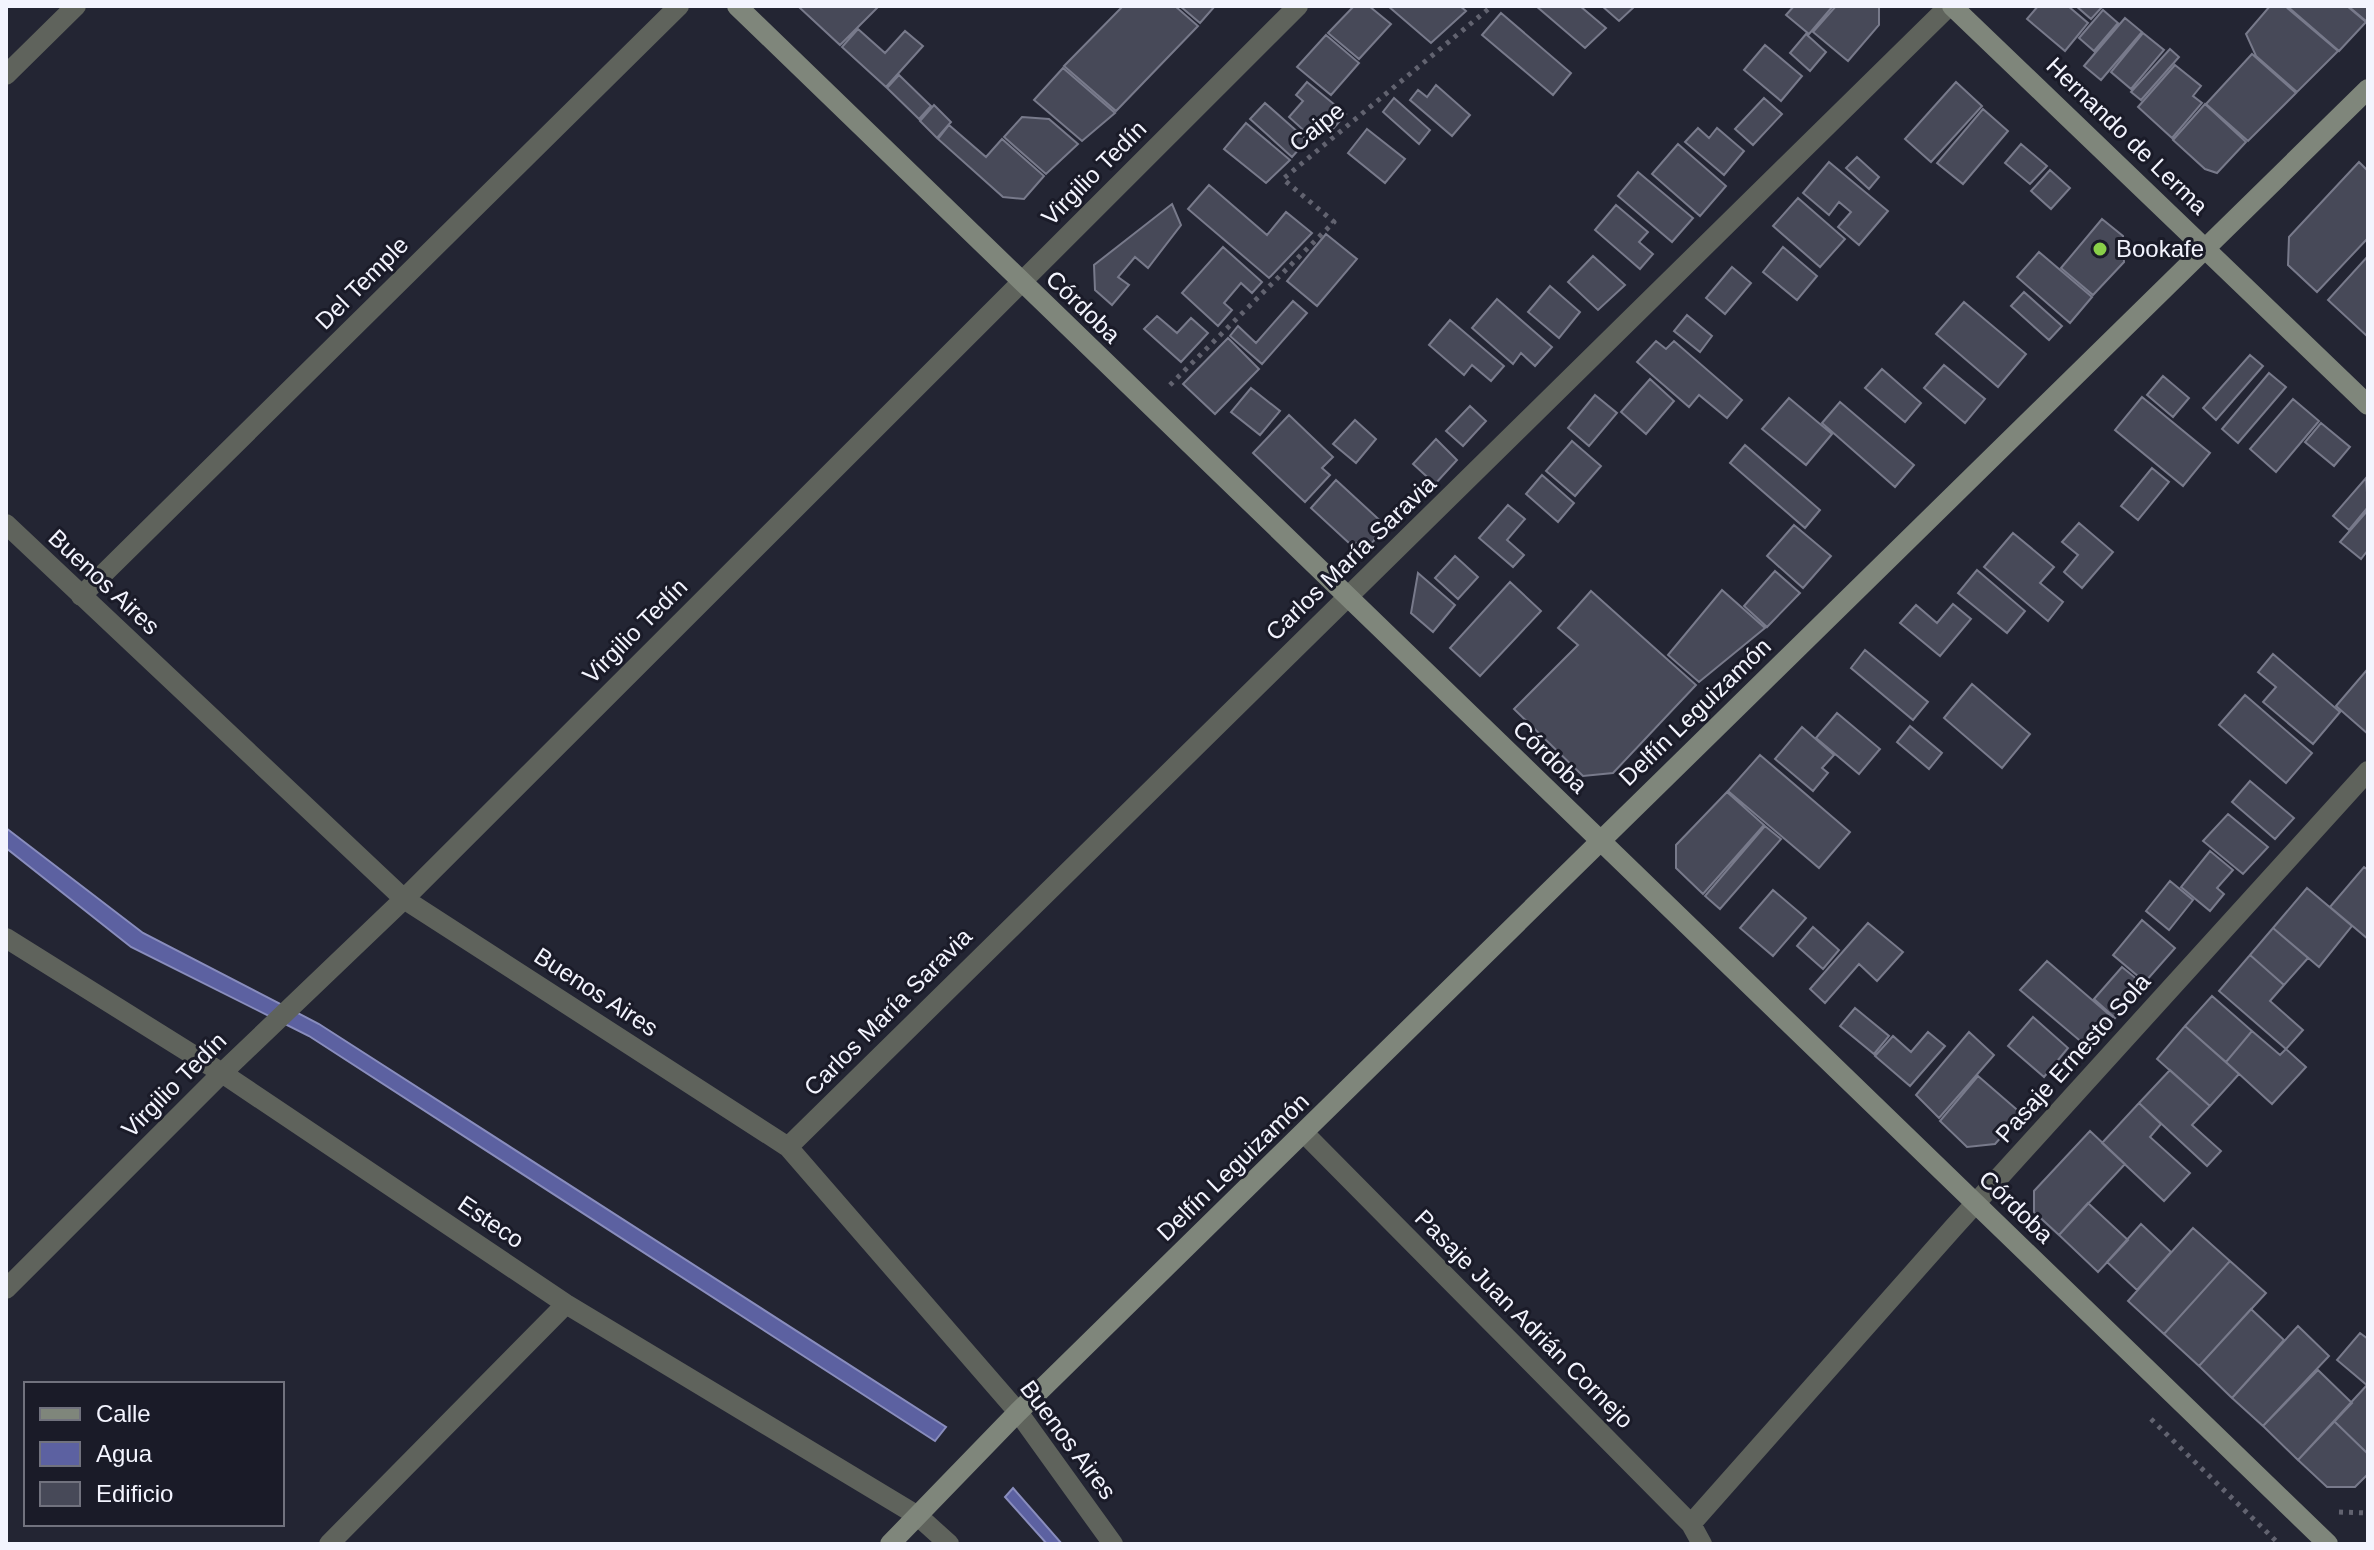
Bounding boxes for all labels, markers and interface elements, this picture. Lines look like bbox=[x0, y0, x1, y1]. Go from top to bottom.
street label: Hernando de Lerma bbox=[2041, 52, 2214, 220]
street label: Caipe bbox=[1284, 96, 1350, 157]
street label: Virgilio Tedín bbox=[1036, 115, 1151, 230]
street label: Del Temple bbox=[310, 231, 413, 334]
place label: Bookafe bbox=[2116, 235, 2204, 262]
marker: Bookafe bbox=[2091, 240, 2109, 258]
street label: Córdoba bbox=[1041, 265, 1126, 349]
street label: Carlos María Saravia bbox=[1260, 469, 1442, 646]
street label: Buenos Aires bbox=[43, 524, 165, 640]
street label: Virgilio Tedín bbox=[577, 573, 692, 688]
street label: Delfín Leguizamón bbox=[1613, 632, 1776, 791]
street label: Córdoba bbox=[1508, 715, 1593, 799]
street label: Carlos María Saravia bbox=[798, 922, 977, 1101]
street label: Buenos Aires bbox=[530, 942, 663, 1041]
street label: Pasaje Ernesto Sola bbox=[1990, 967, 2156, 1148]
street label: Virgilio Tedín bbox=[116, 1027, 231, 1142]
street label: Delfín Leguizamón bbox=[1151, 1087, 1314, 1246]
street label: Córdoba bbox=[1974, 1165, 2059, 1249]
street label: Esteco bbox=[453, 1190, 529, 1253]
street label: Pasaje Juan Adrián Cornejo bbox=[1410, 1204, 1639, 1433]
street label: Buenos Aires bbox=[1015, 1375, 1122, 1504]
legend bbox=[24, 1382, 284, 1526]
text: Calle bbox=[96, 1400, 151, 1427]
text: Agua bbox=[96, 1440, 153, 1467]
text: Edificio bbox=[96, 1480, 173, 1507]

